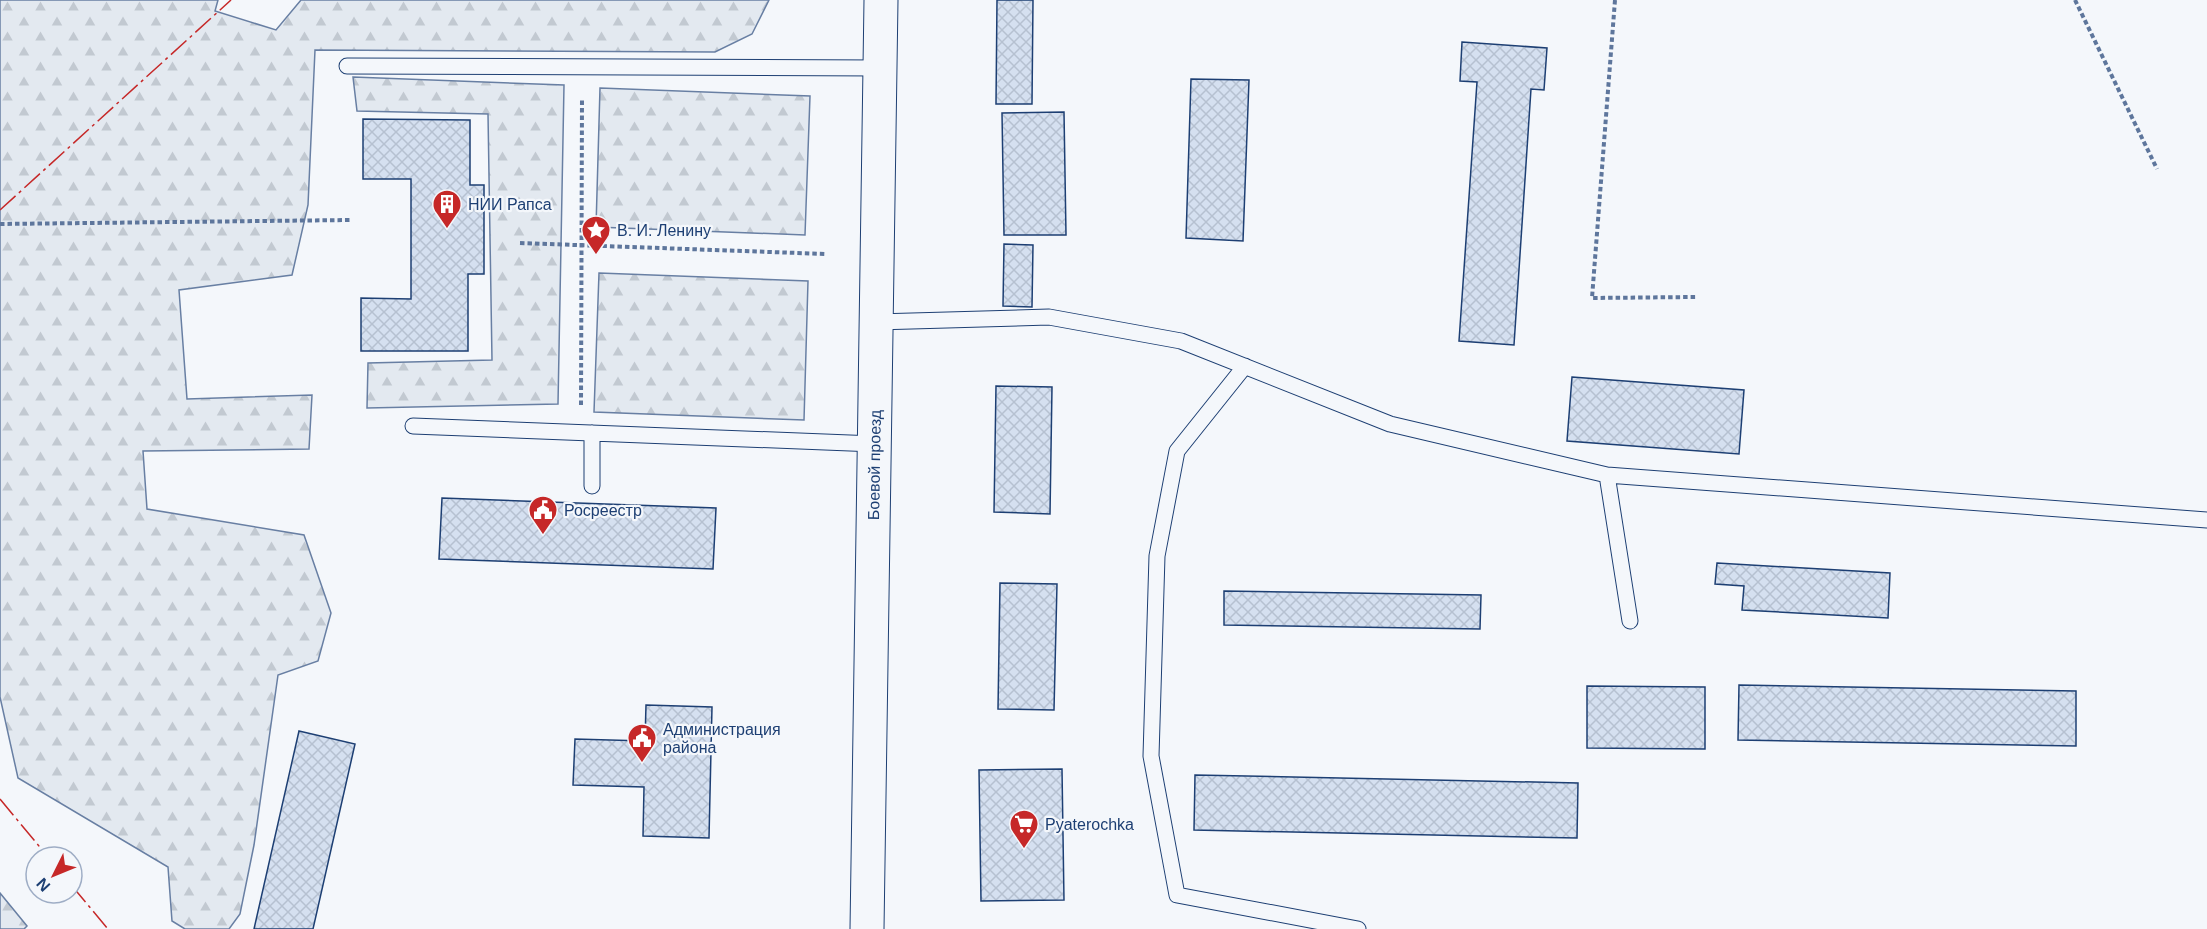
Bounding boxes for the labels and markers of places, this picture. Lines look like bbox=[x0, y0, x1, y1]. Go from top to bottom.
building icon: НИИ Рапса bbox=[431, 188, 463, 230]
place label: НИИ Рапса bbox=[468, 196, 552, 213]
place icon: В. И. Ленину bbox=[580, 214, 612, 256]
place label: В. И. Ленину bbox=[617, 222, 711, 239]
public building icon: Росреестр bbox=[527, 494, 559, 536]
place label: Росреестр bbox=[564, 502, 642, 519]
place label: Администрация района bbox=[663, 721, 781, 756]
public building icon: Администрация района bbox=[626, 722, 658, 764]
supermarket icon: Pyaterochka bbox=[1008, 808, 1040, 850]
place label: Pyaterochka bbox=[1045, 816, 1134, 833]

